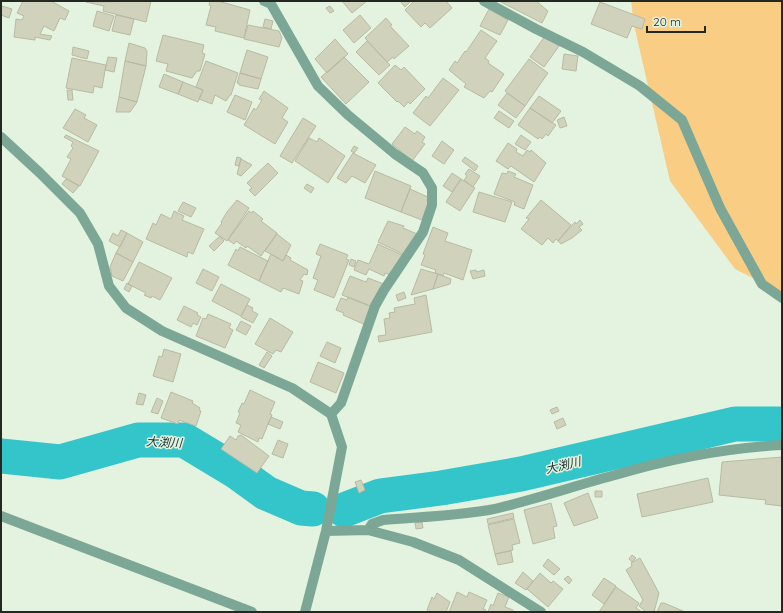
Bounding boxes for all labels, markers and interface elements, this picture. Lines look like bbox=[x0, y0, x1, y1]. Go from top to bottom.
scale bar bbox=[647, 8, 705, 34]
text: 20 m bbox=[653, 14, 681, 29]
water label: 大渕川 bbox=[146, 434, 184, 451]
water label: 大渕川 bbox=[544, 453, 584, 476]

